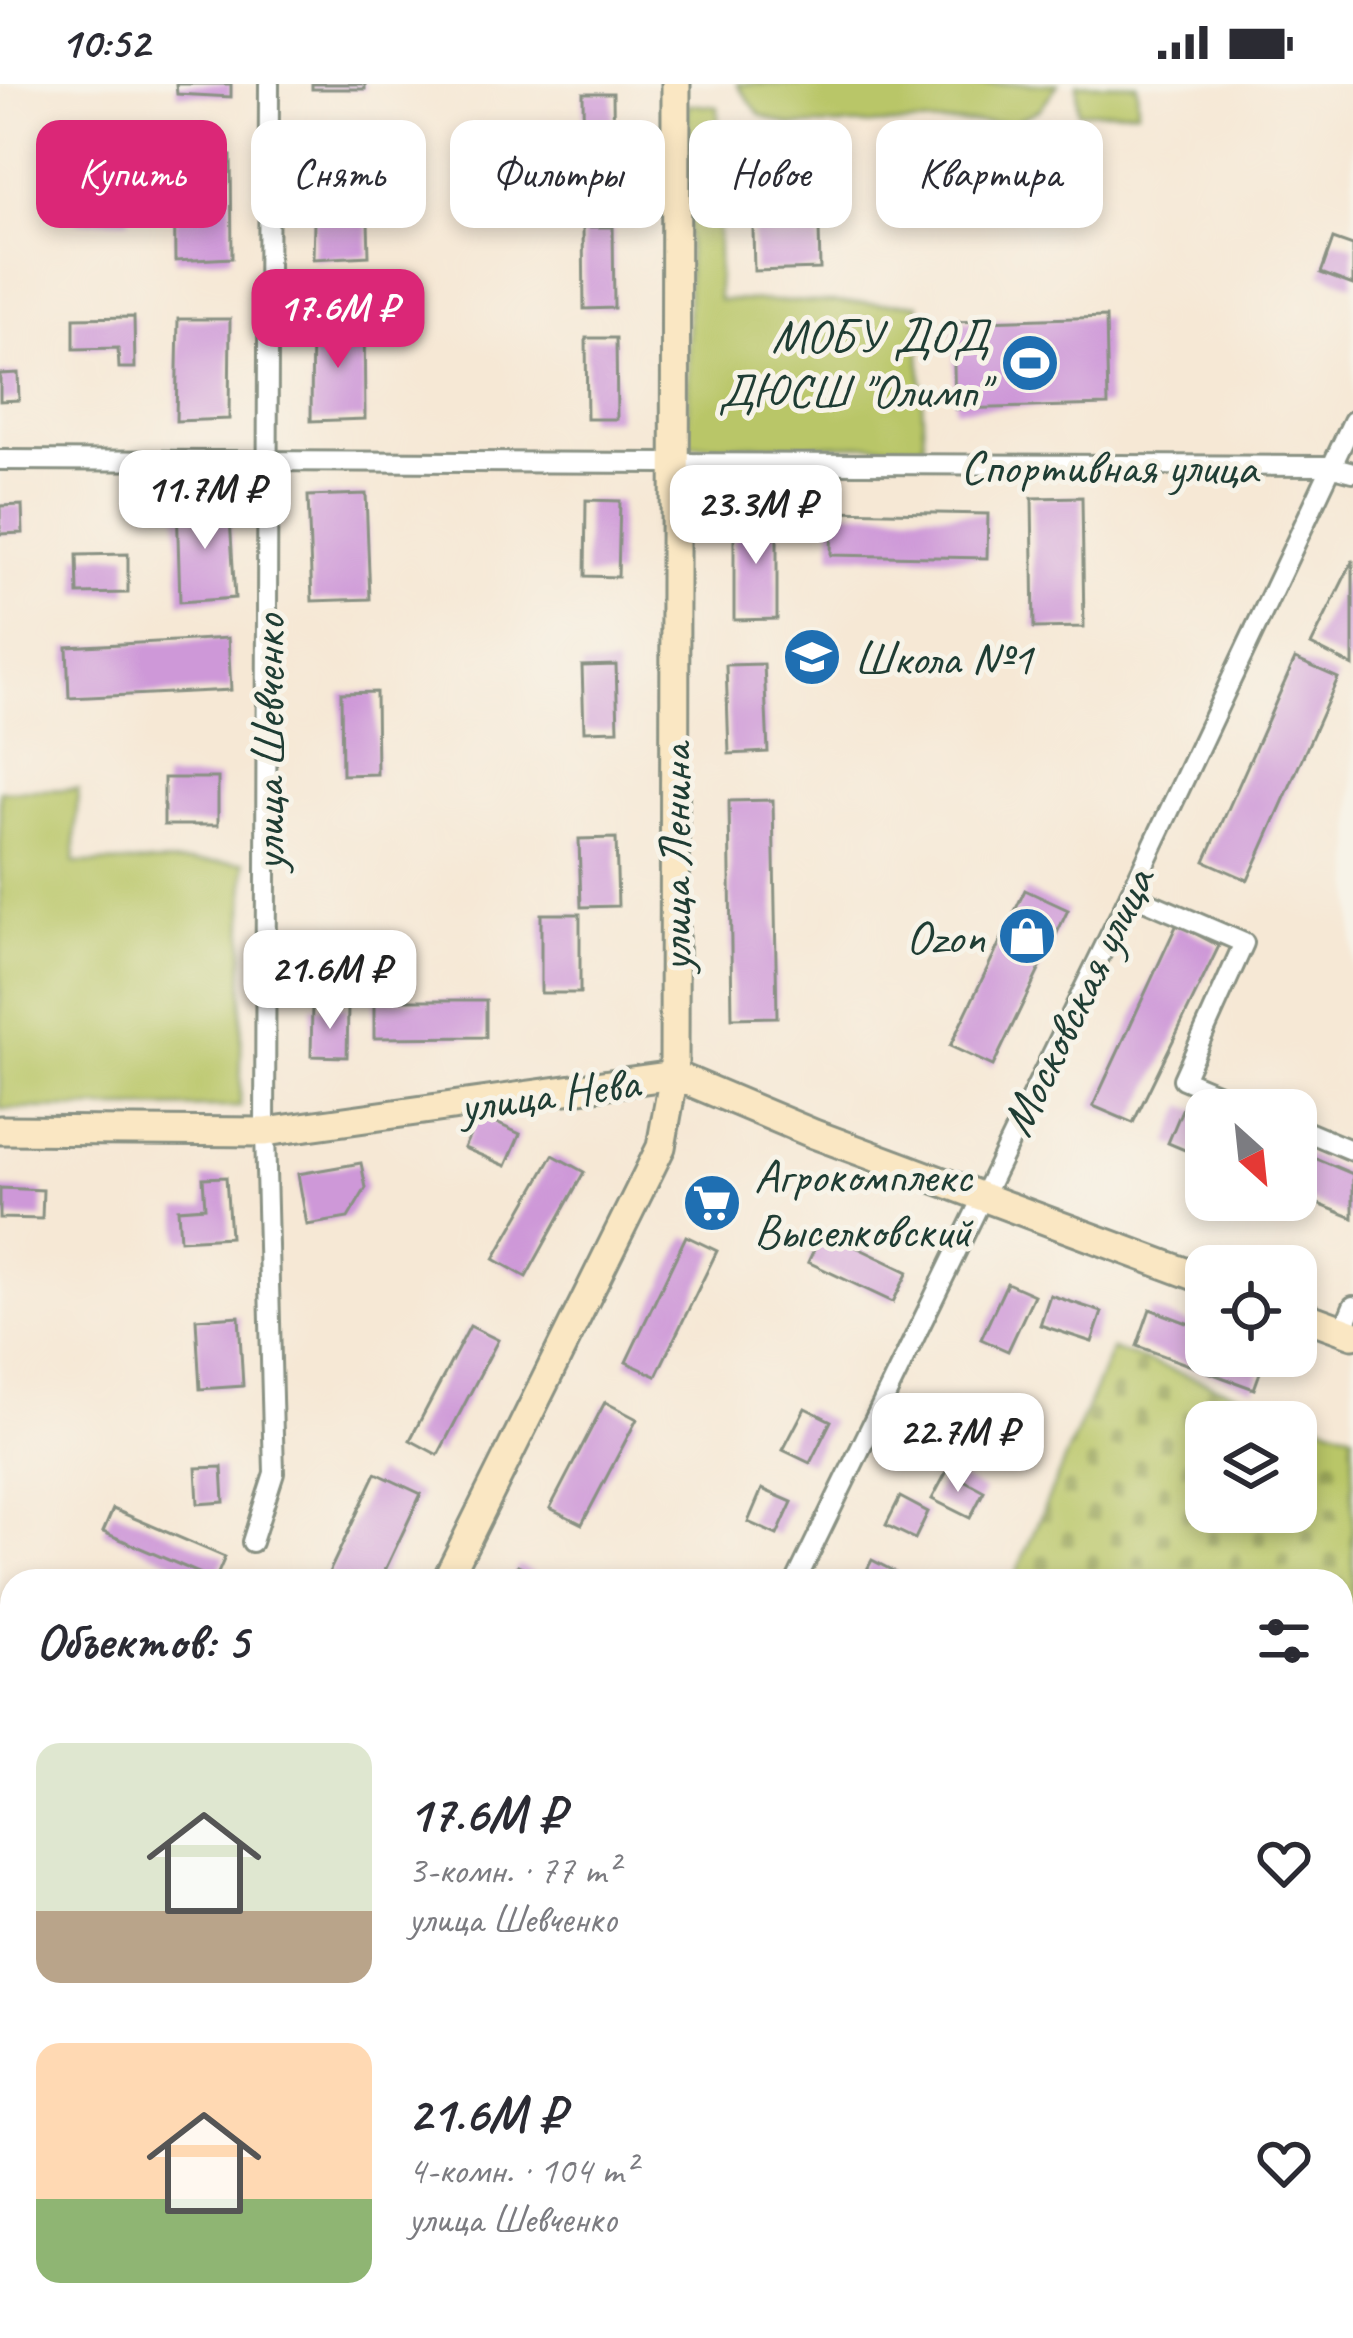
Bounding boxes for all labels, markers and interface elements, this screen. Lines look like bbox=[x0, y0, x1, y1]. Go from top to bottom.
text: 10:52 bbox=[60, 14, 149, 71]
chip: Купить bbox=[36, 120, 227, 228]
chip: Снять bbox=[251, 120, 426, 228]
chip: Фильтры bbox=[450, 120, 665, 228]
chip: Новое bbox=[689, 120, 852, 228]
chip: Квартира bbox=[876, 120, 1103, 228]
pin: 17.6M ₽ bbox=[227, 269, 449, 371]
text: 17.6M ₽ bbox=[278, 283, 398, 332]
place label: МОБУ ДОД ДЮСШ "Олимп" bbox=[718, 306, 998, 421]
sports icon: МОБУ ДОД ДЮСШ "Олимп" bbox=[999, 332, 1061, 394]
street label: Спортивная улица bbox=[960, 437, 1261, 497]
pin: 11.7M ₽ bbox=[94, 450, 316, 552]
text: 11.7M ₽ bbox=[146, 464, 264, 513]
pin: 23.3M ₽ bbox=[645, 465, 867, 567]
text: 23.3M ₽ bbox=[697, 479, 815, 528]
street label: улица Шевченко bbox=[238, 613, 298, 874]
school or university icon: Школа №1 bbox=[781, 626, 843, 688]
place label: Школа №1 bbox=[854, 628, 1035, 688]
street label: улица Ленина bbox=[645, 740, 705, 975]
street label: Московская улица bbox=[986, 855, 1169, 1145]
shop icon: Ozon bbox=[996, 905, 1058, 967]
place label: Ozon bbox=[906, 907, 985, 967]
pin: 21.6M ₽ bbox=[219, 930, 441, 1032]
text: 21.6M ₽ bbox=[270, 944, 390, 993]
street label: улица Нева bbox=[453, 1051, 645, 1137]
north arrow bbox=[1185, 1089, 1317, 1221]
map controls bbox=[1185, 1089, 1317, 1533]
place label: Агрокомплекс Выселковский bbox=[754, 1146, 974, 1261]
supermarket icon: Агрокомплекс Выселковский bbox=[681, 1172, 743, 1234]
button: locate bbox=[1185, 1245, 1317, 1377]
pin: 22.7M ₽ bbox=[847, 1393, 1069, 1495]
button: layers bbox=[1185, 1401, 1317, 1533]
text: 22.7M ₽ bbox=[899, 1407, 1017, 1456]
icon: filters bbox=[1251, 1608, 1317, 1674]
text: Объектов: 5 bbox=[36, 1609, 248, 1673]
text: 17.6M ₽ bbox=[408, 1782, 564, 1846]
icon: home bbox=[132, 1791, 276, 1935]
icon: heart bbox=[1251, 1830, 1317, 1896]
text: 3-комн. · 77 m² bbox=[408, 1846, 618, 1895]
text: улица Шевченко bbox=[408, 1895, 616, 1944]
text: 21.6M ₽ bbox=[408, 2082, 564, 2146]
icon: home bbox=[132, 2091, 276, 2235]
icon: heart bbox=[1251, 2130, 1317, 2196]
text: 4-комн. · 104 m² bbox=[408, 2146, 636, 2195]
text: улица Шевченко bbox=[408, 2195, 616, 2244]

